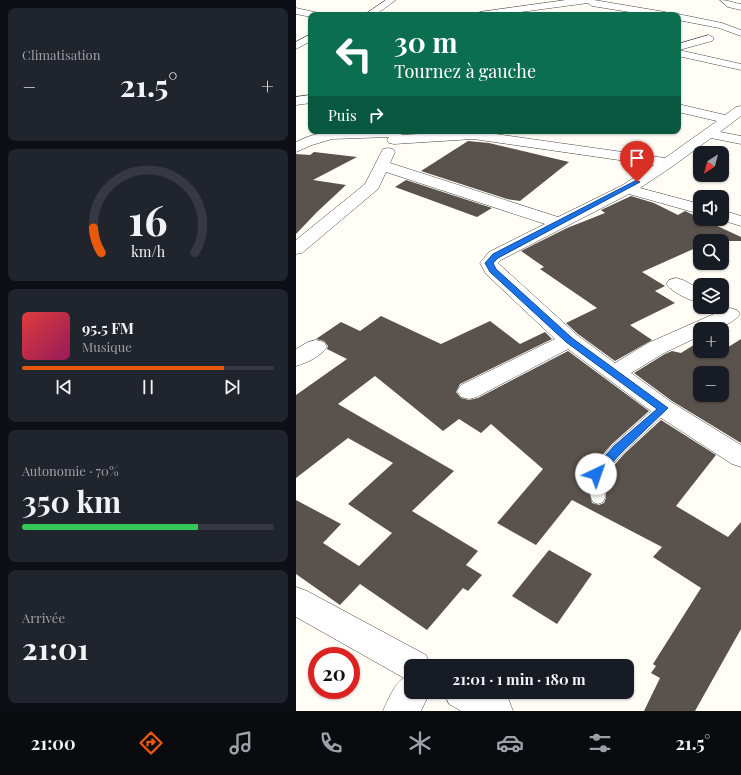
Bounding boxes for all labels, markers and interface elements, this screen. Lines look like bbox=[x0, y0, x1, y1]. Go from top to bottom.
text: 30 m bbox=[394, 23, 458, 60]
icon: left bbox=[328, 28, 380, 80]
text: Climatisation bbox=[22, 46, 100, 63]
text: Tournez à gauche bbox=[394, 59, 536, 83]
text: 21.5° bbox=[120, 65, 178, 105]
text: − bbox=[22, 71, 36, 101]
text: + bbox=[261, 71, 274, 101]
icon: right bbox=[365, 104, 387, 126]
text: Puis bbox=[328, 105, 357, 125]
pin bbox=[620, 141, 654, 182]
north arrow bbox=[693, 146, 729, 182]
map controls bbox=[693, 146, 729, 402]
icon: arrive bbox=[626, 147, 648, 169]
button: sound bbox=[693, 190, 729, 226]
text: 16 bbox=[128, 191, 168, 246]
button: search bbox=[693, 234, 729, 270]
text: km/h bbox=[131, 241, 166, 260]
button: layers bbox=[693, 278, 729, 314]
text: 95.5 FM bbox=[82, 318, 134, 338]
button: + bbox=[693, 322, 729, 358]
text: Musique bbox=[82, 338, 132, 355]
button: − bbox=[693, 366, 729, 402]
icon: previous bbox=[53, 376, 75, 398]
icon: pause bbox=[137, 376, 159, 398]
icon: next bbox=[221, 376, 243, 398]
position arrow bbox=[575, 453, 617, 495]
text: Autonomie · 70% bbox=[22, 462, 119, 479]
text: 350 km bbox=[22, 481, 121, 521]
text: Arrivée bbox=[22, 609, 65, 626]
text: 21:01 bbox=[22, 628, 89, 668]
speed limit sign: 20 bbox=[308, 647, 360, 699]
text: 21:01 · 1 min · 180 m bbox=[452, 669, 586, 689]
icon: directions bbox=[137, 729, 165, 757]
icon: music bbox=[227, 729, 255, 757]
icon: phone bbox=[317, 729, 345, 757]
icon: climate bbox=[406, 729, 434, 757]
icon: car bbox=[496, 729, 524, 757]
icon: filters bbox=[586, 729, 614, 757]
text: 21:00 bbox=[31, 731, 76, 755]
text: 21.5° bbox=[675, 731, 710, 755]

